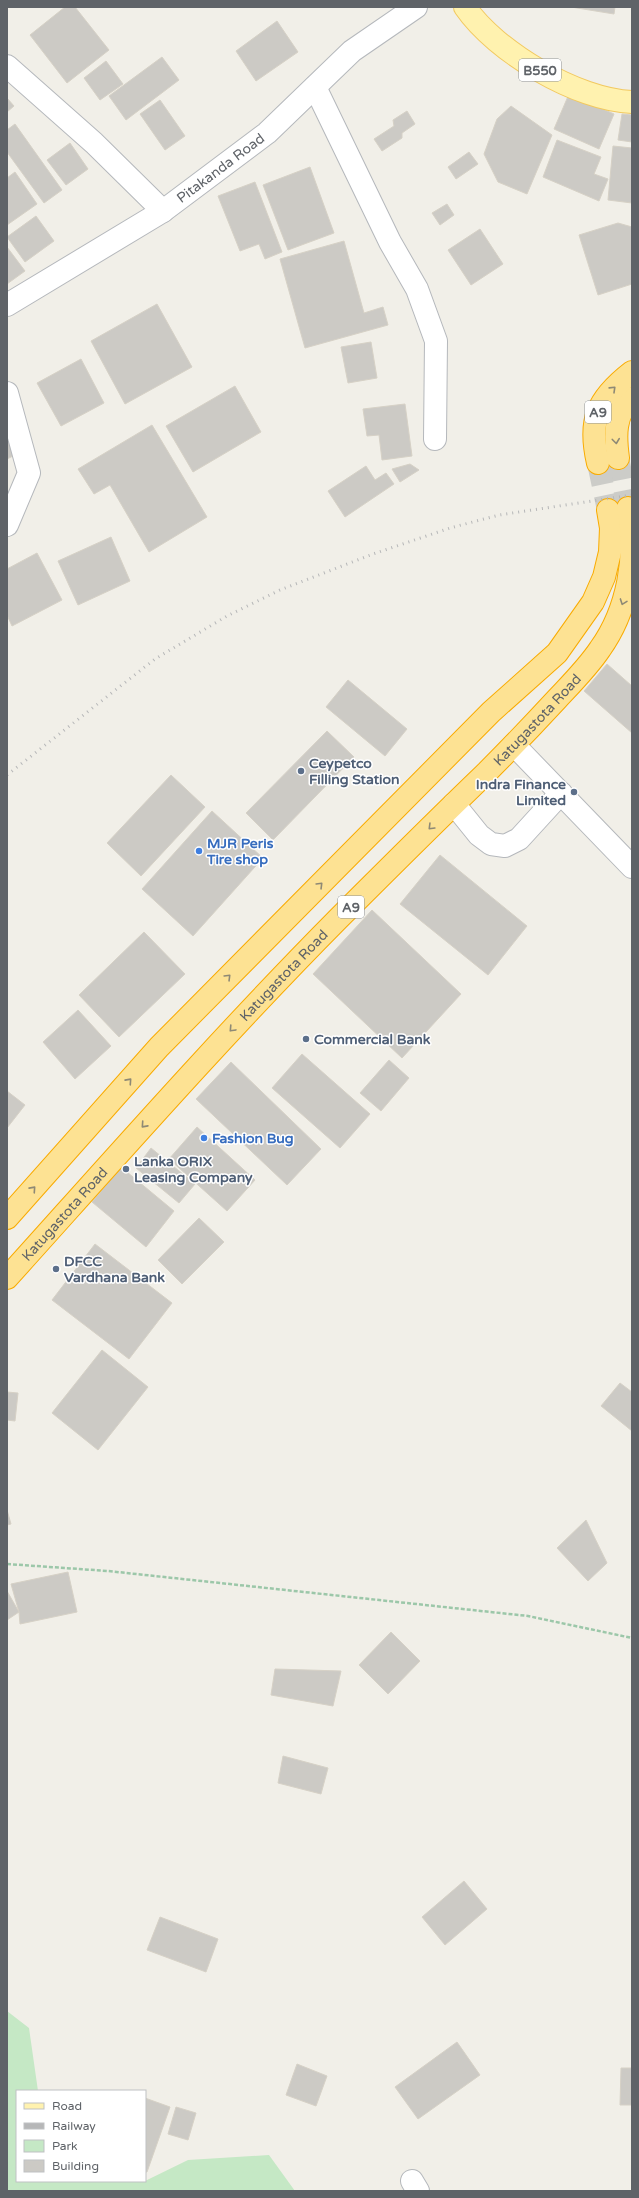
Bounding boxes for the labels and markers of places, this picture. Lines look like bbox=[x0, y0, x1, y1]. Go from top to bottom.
place label: Ceypetco Filling Station bbox=[309, 755, 400, 788]
marker: Ceypetco Filling Station bbox=[296, 766, 306, 776]
place label: Indra Finance Limited bbox=[476, 776, 566, 809]
marker: Indra Finance Limited bbox=[569, 787, 579, 797]
place label: MJR Peris Tire shop bbox=[206, 835, 274, 868]
marker: MJR Peris Tire shop bbox=[194, 846, 204, 856]
place label: Commercial Bank bbox=[314, 1031, 431, 1048]
marker: Commercial Bank bbox=[301, 1034, 311, 1044]
place label: Fashion Bug bbox=[212, 1130, 294, 1147]
marker: Fashion Bug bbox=[199, 1133, 209, 1143]
place label: Lanka ORIX Leasing Company bbox=[134, 1153, 253, 1186]
marker: Lanka ORIX Leasing Company bbox=[121, 1164, 131, 1174]
place label: DFCC Vardhana Bank bbox=[64, 1253, 165, 1286]
marker: DFCC Vardhana Bank bbox=[51, 1264, 61, 1274]

